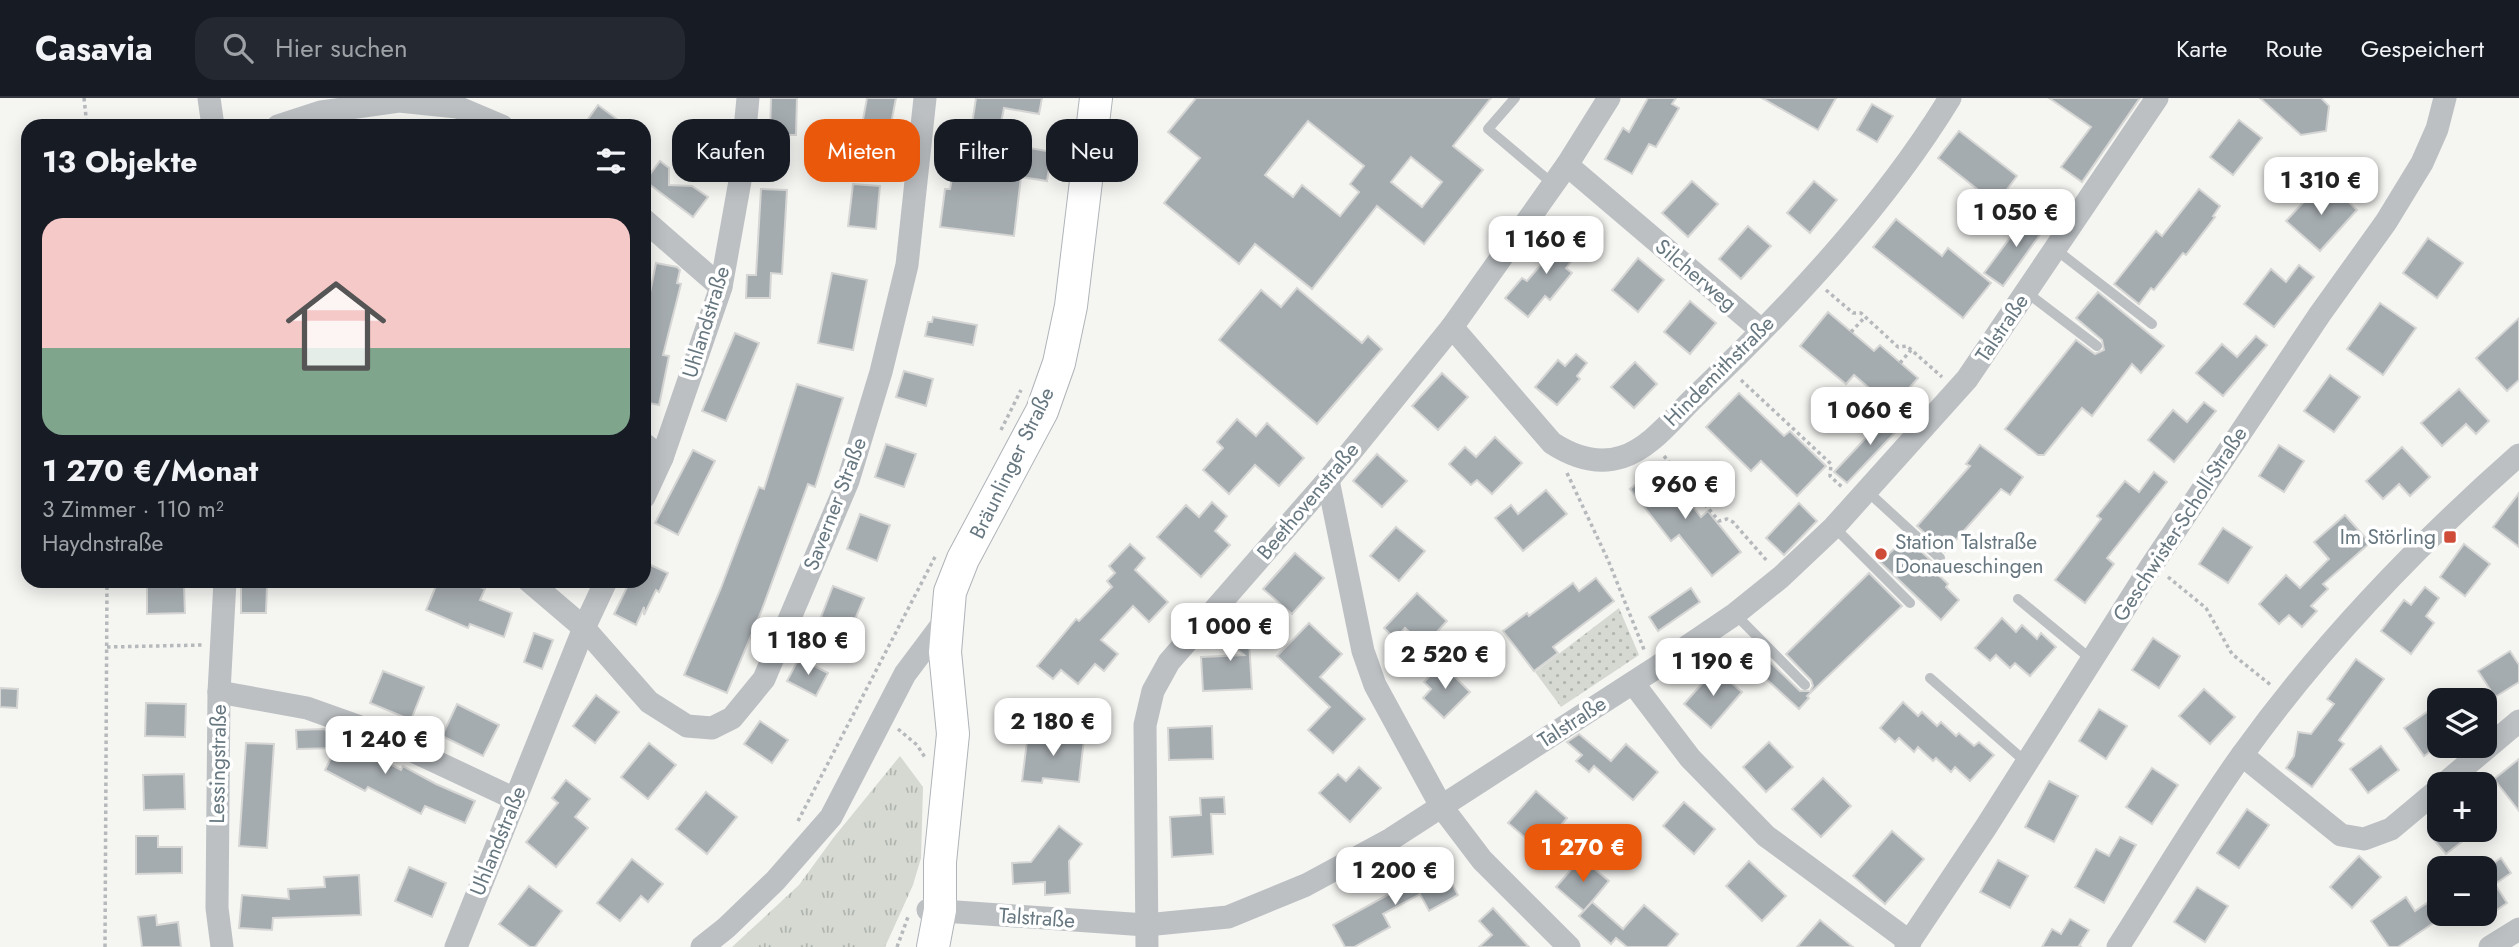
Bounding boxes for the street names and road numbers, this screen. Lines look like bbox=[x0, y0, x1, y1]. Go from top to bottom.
street label: Silcherweg bbox=[1649, 232, 1743, 318]
street label: Uhlandstraße bbox=[675, 262, 737, 382]
street label: Talstraße bbox=[1968, 288, 2036, 368]
street label: Hindemithstraße bbox=[1657, 309, 1781, 433]
street label: Bräunlinger Straße bbox=[962, 382, 1062, 544]
street label: Geschwister-Scholl-Straße bbox=[2106, 421, 2254, 627]
street label: Saverner Straße bbox=[796, 433, 874, 575]
street label: Beethovenstraße bbox=[1250, 436, 1366, 566]
street label: Talstraße bbox=[1532, 689, 1612, 755]
street label: Lessingstraße bbox=[202, 704, 234, 824]
street label: Uhlandstraße bbox=[462, 782, 534, 900]
street label: Talstraße bbox=[998, 900, 1076, 936]

